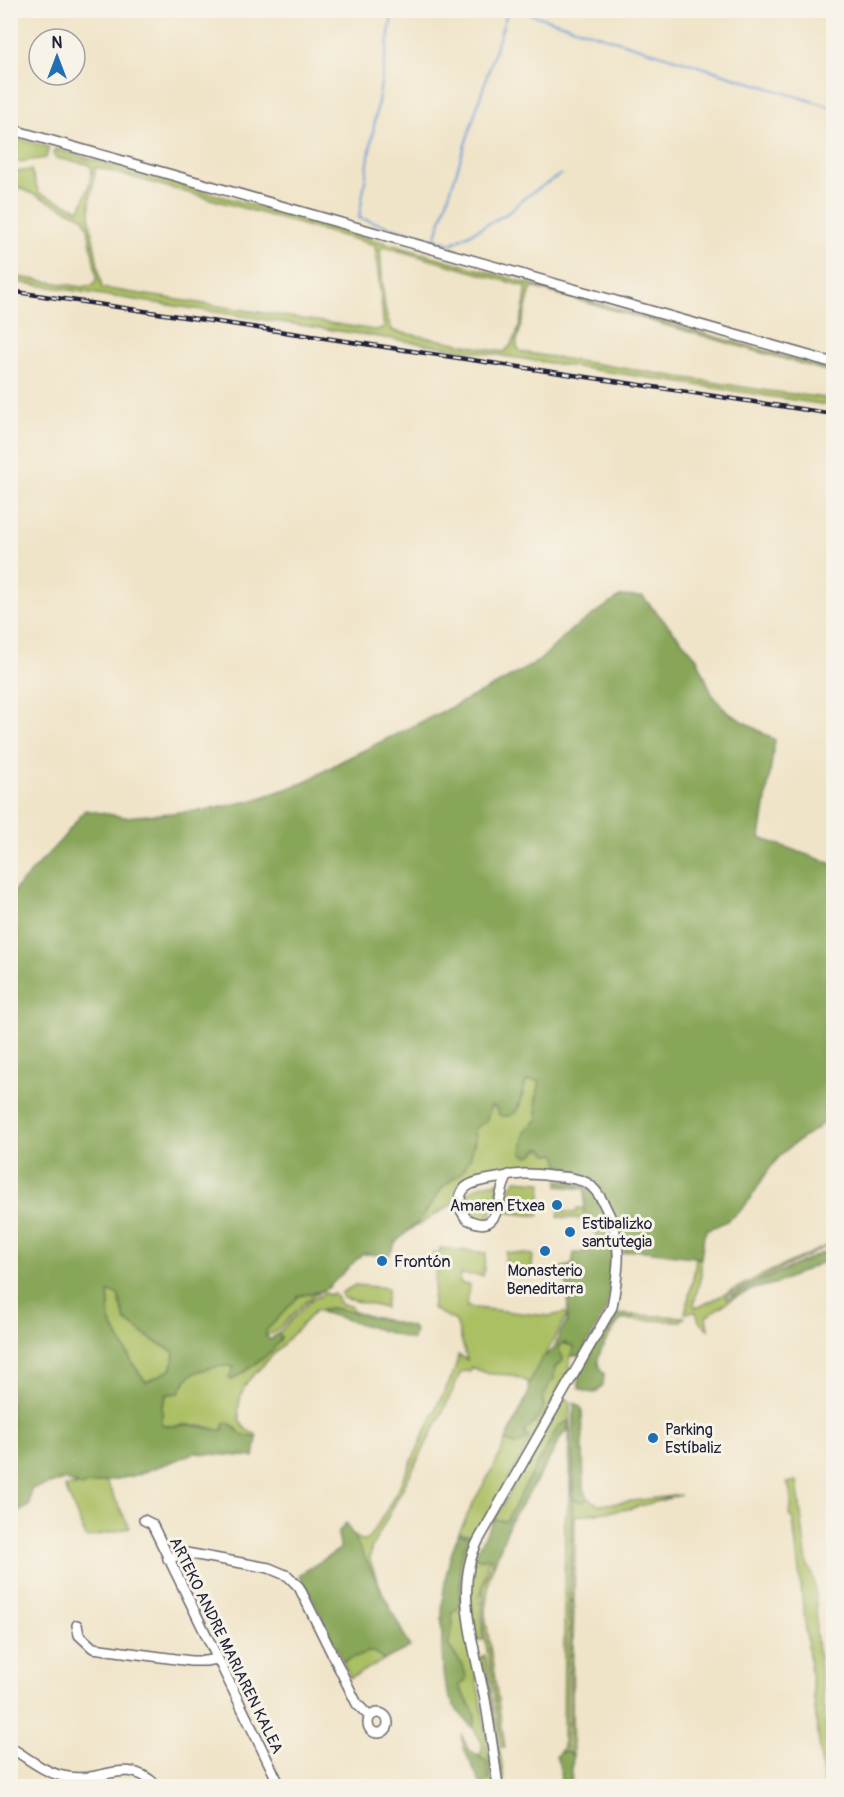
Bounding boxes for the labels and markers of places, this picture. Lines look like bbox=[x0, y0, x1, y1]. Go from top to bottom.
place label: Amaren Etxea bbox=[450, 1196, 545, 1216]
marker: Amaren Etxea bbox=[550, 1198, 564, 1212]
place label: Estibalizko santutegia bbox=[582, 1214, 653, 1252]
marker: Estibalizko santutegia bbox=[563, 1225, 577, 1239]
marker: Monasterio Beneditarra bbox=[538, 1244, 552, 1258]
place label: Frontón bbox=[394, 1252, 451, 1272]
marker: Frontón bbox=[375, 1254, 389, 1268]
place label: Monasterio Beneditarra bbox=[506, 1261, 584, 1299]
place label: Parking Estíbaliz bbox=[665, 1420, 722, 1458]
marker: Parking Estíbaliz bbox=[646, 1431, 660, 1445]

